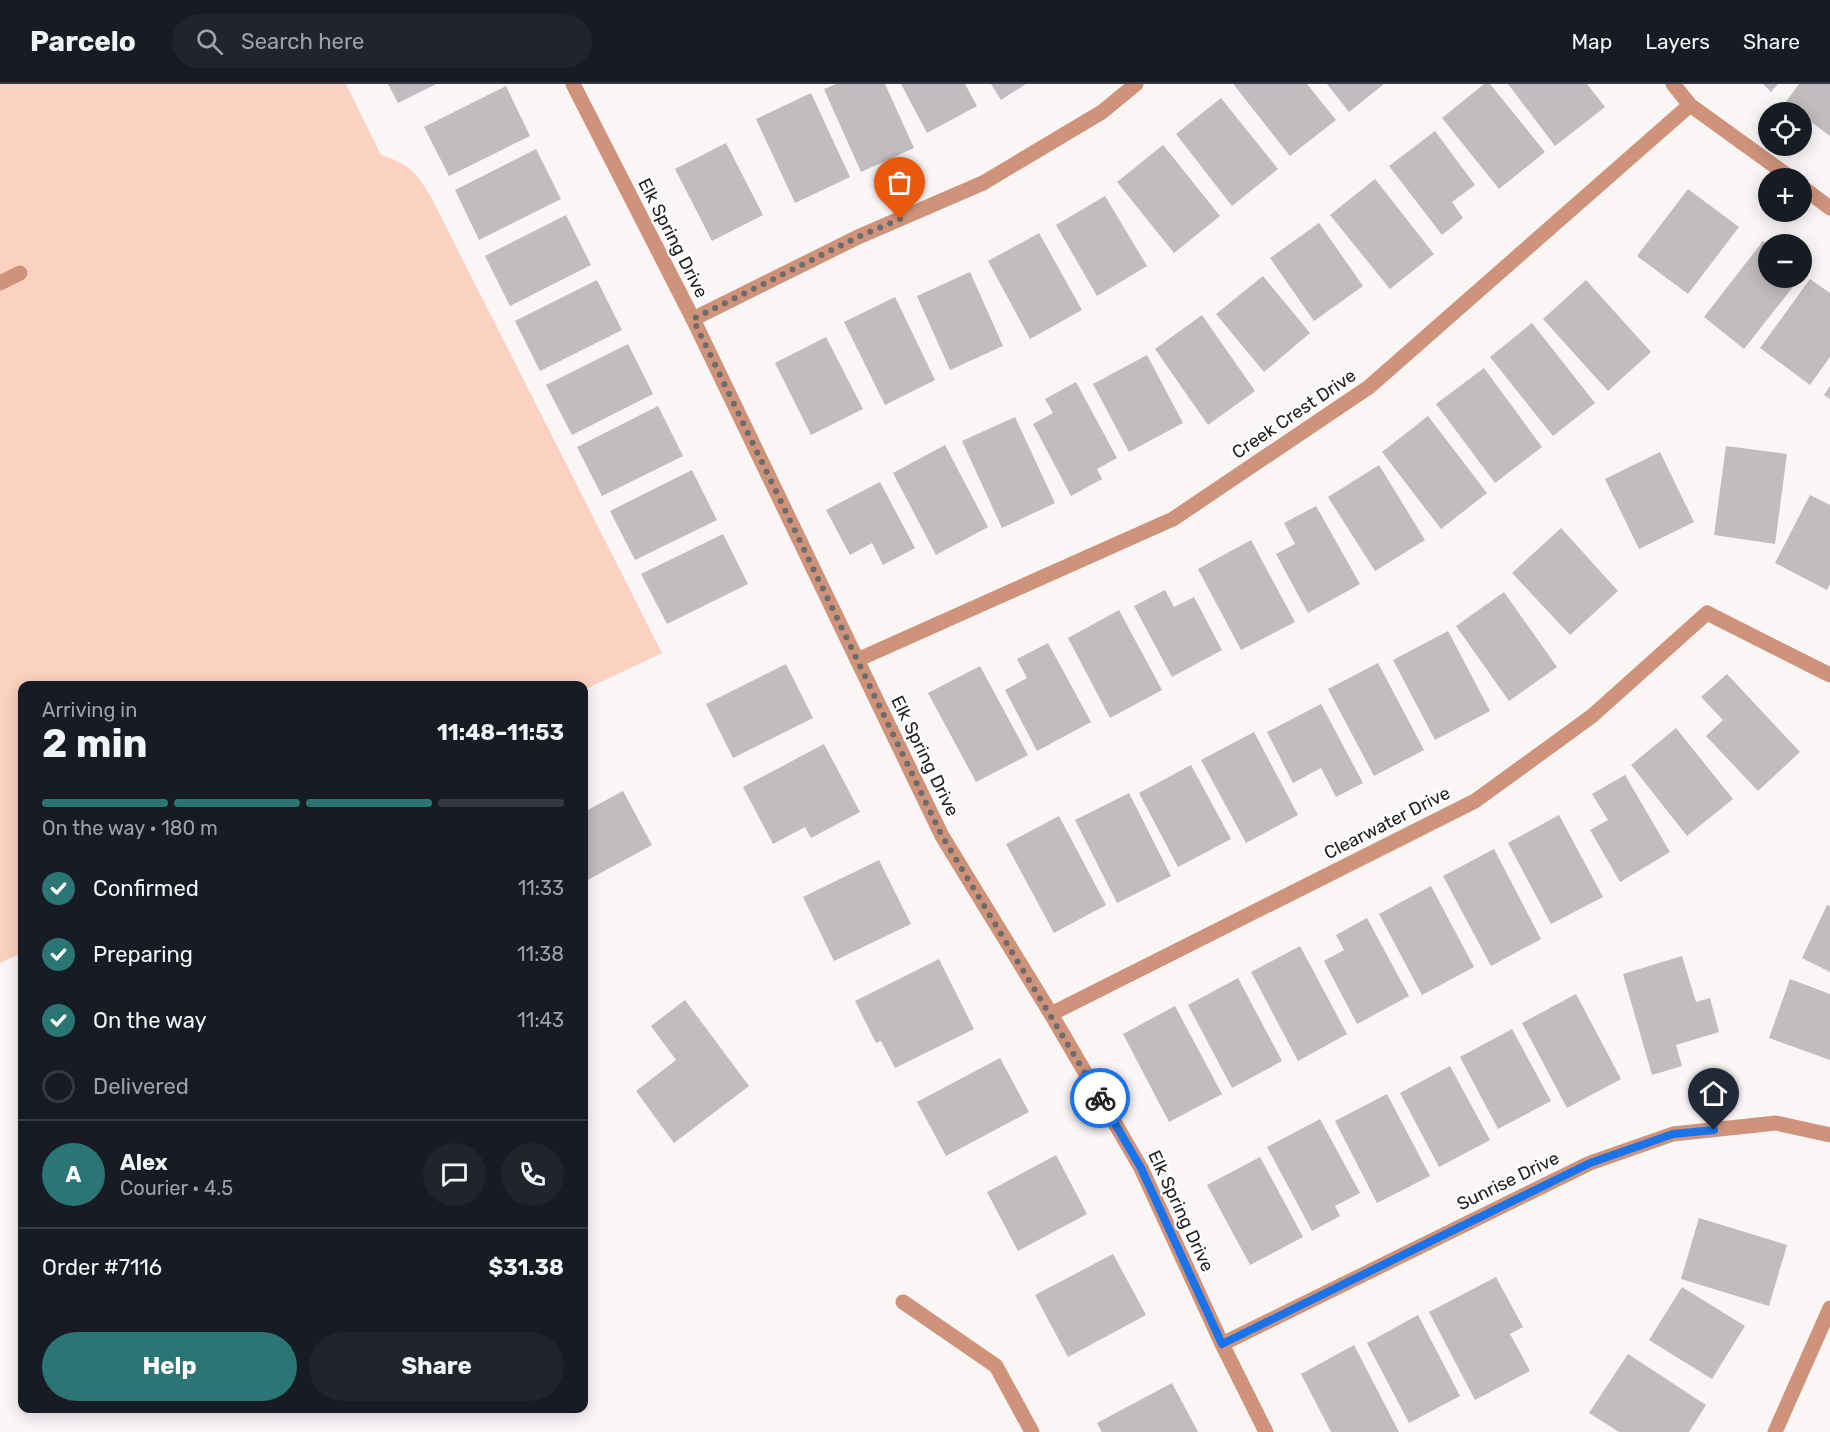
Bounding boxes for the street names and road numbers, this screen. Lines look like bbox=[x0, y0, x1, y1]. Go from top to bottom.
street label: Elk Spring Drive bbox=[633, 175, 713, 301]
street label: Creek Crest Drive bbox=[1228, 364, 1360, 464]
street label: Elk Spring Drive bbox=[886, 692, 964, 820]
street label: Clearwater Drive bbox=[1320, 782, 1454, 864]
street label: Elk Spring Drive bbox=[1143, 1147, 1219, 1275]
street label: Sunrise Drive bbox=[1453, 1147, 1563, 1215]

